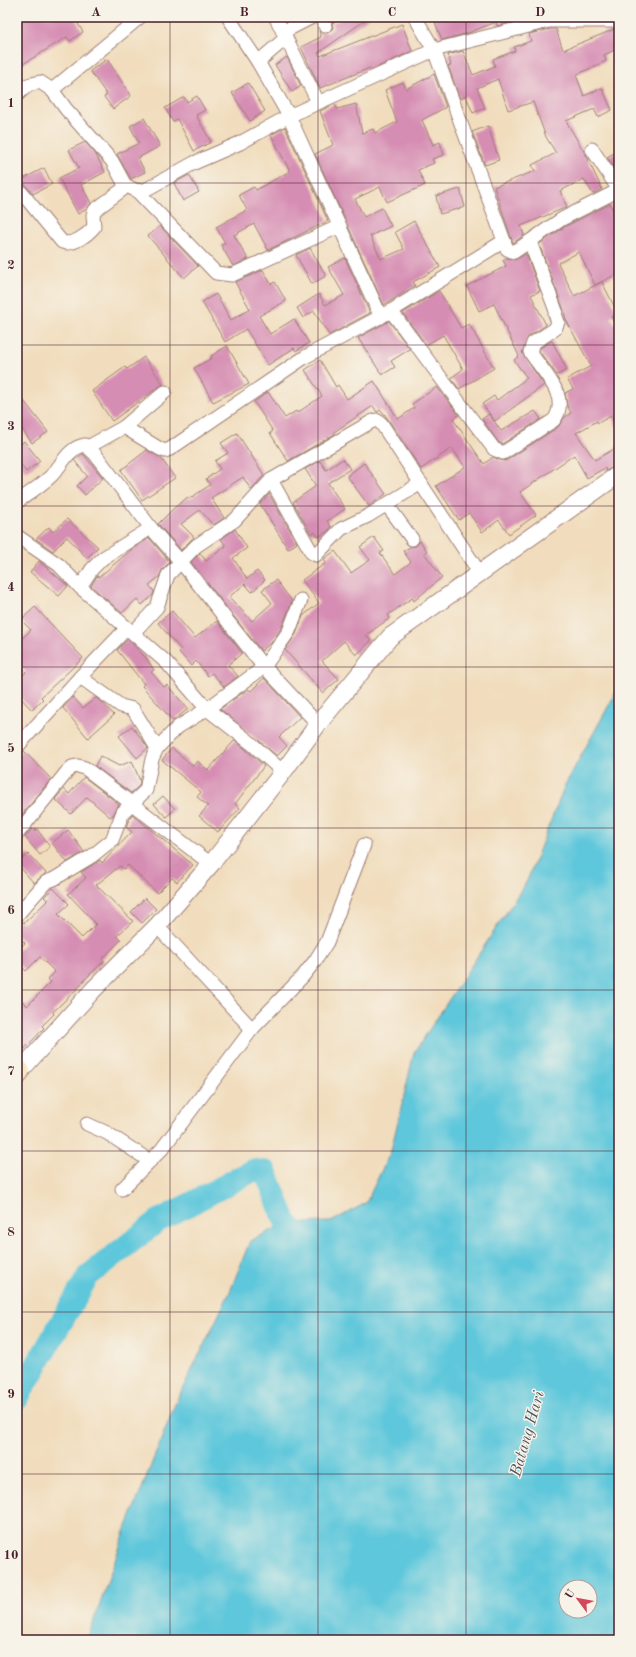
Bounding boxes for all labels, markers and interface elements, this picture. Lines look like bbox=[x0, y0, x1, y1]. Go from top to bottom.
text: A bbox=[91, 6, 101, 19]
text: B bbox=[239, 6, 249, 19]
text: C bbox=[388, 6, 396, 19]
text: D bbox=[535, 6, 545, 19]
text: 1 bbox=[7, 97, 15, 110]
text: 2 bbox=[7, 259, 15, 272]
text: 3 bbox=[7, 420, 15, 433]
text: 4 bbox=[7, 581, 15, 594]
text: 5 bbox=[7, 742, 15, 755]
text: 6 bbox=[7, 904, 15, 917]
text: 7 bbox=[7, 1065, 15, 1078]
text: 8 bbox=[7, 1226, 15, 1239]
text: 9 bbox=[7, 1388, 15, 1401]
water label: Batang Hari bbox=[508, 1389, 548, 1480]
text: 10 bbox=[3, 1549, 19, 1562]
north arrow bbox=[558, 1579, 598, 1619]
text: U bbox=[564, 1588, 578, 1601]

